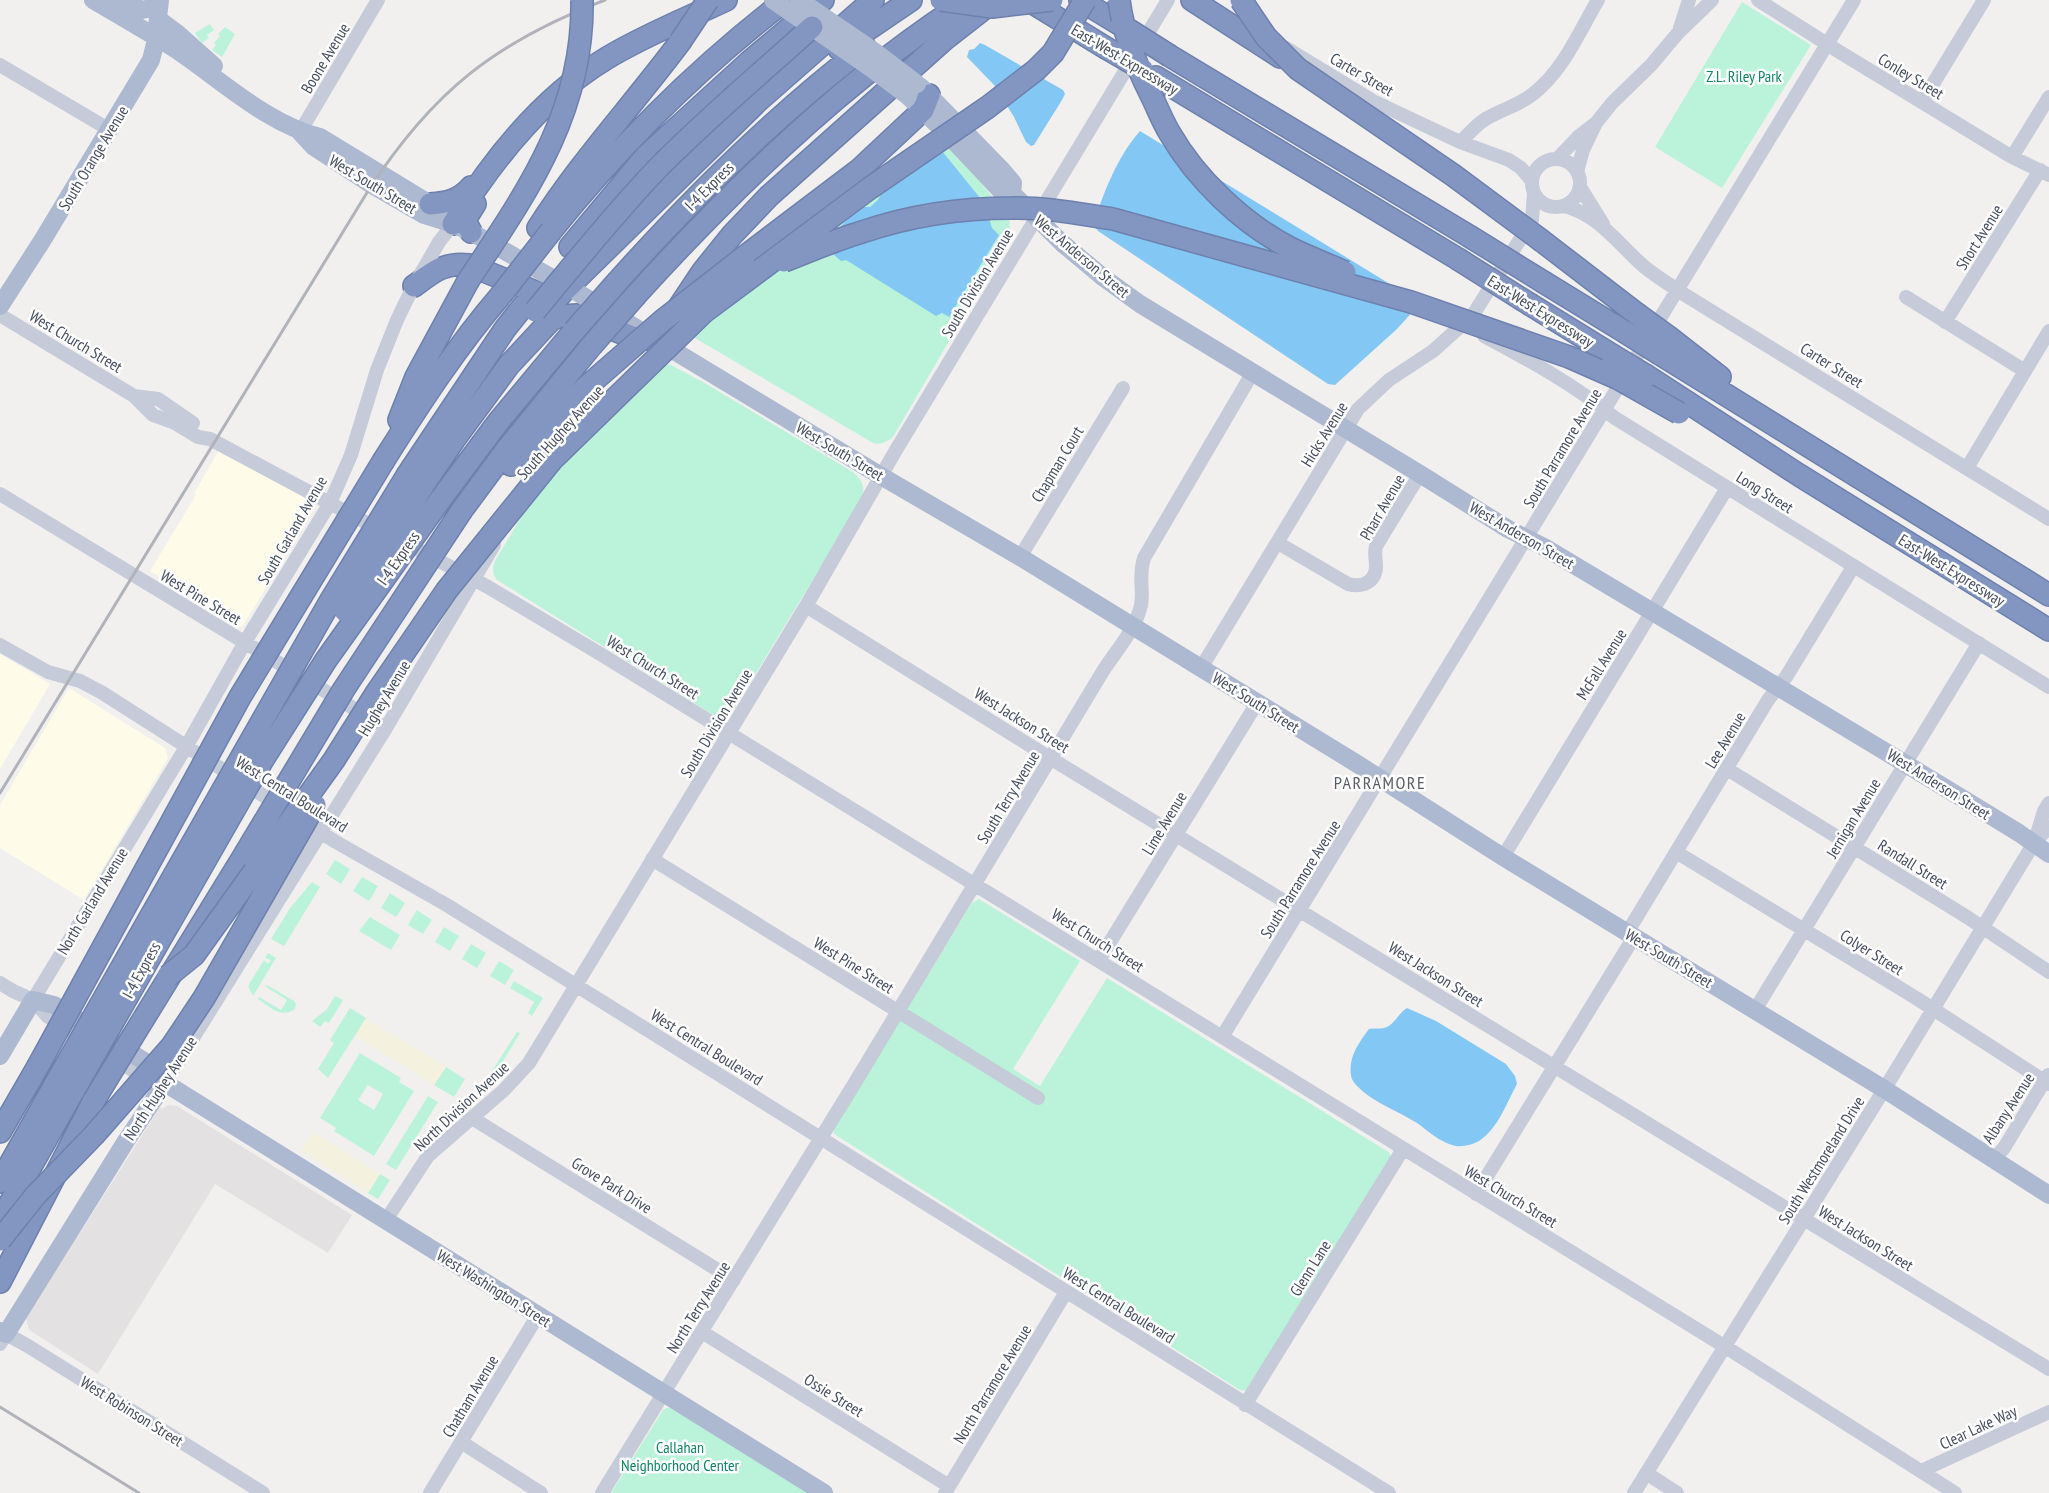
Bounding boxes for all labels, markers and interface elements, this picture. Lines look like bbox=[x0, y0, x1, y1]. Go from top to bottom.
street label: Boone Avenue bbox=[296, 19, 354, 97]
street label: East-West Expressway bbox=[1068, 19, 1182, 99]
street label: Carter Street bbox=[1327, 48, 1398, 100]
street label: Conley Street bbox=[1875, 49, 1948, 104]
park label: Z.L. Riley Park bbox=[1706, 66, 1783, 86]
street label: South Orange Avenue bbox=[54, 102, 132, 214]
street label: West South Street bbox=[326, 150, 421, 218]
street label: I-4 Express bbox=[680, 157, 738, 215]
street label: Short Avenue bbox=[1951, 201, 2007, 273]
street label: West Anderson Street bbox=[1030, 210, 1134, 302]
street label: South Division Avenue bbox=[937, 225, 1017, 341]
street label: East-West Expressway bbox=[1484, 270, 1598, 352]
street label: West Church Street bbox=[26, 305, 127, 377]
street label: Carter Street bbox=[1797, 338, 1868, 392]
street label: South Hughey Avenue bbox=[512, 381, 608, 483]
street label: South Parramore Avenue bbox=[1518, 385, 1606, 511]
street label: Hicks Avenue bbox=[1296, 398, 1352, 470]
street label: West South Street bbox=[793, 417, 888, 485]
street label: Chapman Court bbox=[1027, 422, 1088, 506]
street label: Long Street bbox=[1733, 467, 1798, 518]
street label: Pharr Avenue bbox=[1355, 470, 1409, 544]
street label: South Garland Avenue bbox=[253, 472, 331, 588]
street label: West Anderson Street bbox=[1466, 497, 1579, 573]
street label: I-4 Express bbox=[372, 527, 424, 589]
street label: East-West Expressway bbox=[1895, 529, 2009, 611]
street label: West Pine Street bbox=[157, 565, 246, 629]
street label: McFall Avenue bbox=[1571, 625, 1631, 703]
street label: West Church Street bbox=[603, 631, 703, 704]
street label: Hughey Avenue bbox=[354, 657, 414, 739]
street label: South Division Avenue bbox=[676, 665, 756, 781]
street label: West South Street bbox=[1209, 667, 1304, 737]
street label: West Jackson Street bbox=[971, 683, 1074, 757]
street label: Lee Avenue bbox=[1700, 708, 1750, 772]
street label: West Anderson Street bbox=[1884, 744, 1995, 824]
street label: South Terry Avenue bbox=[972, 747, 1044, 847]
street label: West Central Boulevard bbox=[232, 752, 352, 836]
district label: PARRAMORE bbox=[1334, 771, 1426, 794]
street label: Jernigan Avenue bbox=[1821, 775, 1885, 862]
street label: Lime Avenue bbox=[1137, 788, 1191, 858]
street label: South Parramore Avenue bbox=[1256, 816, 1344, 942]
street label: Randall Street bbox=[1874, 835, 1952, 894]
street label: North Garland Avenue bbox=[52, 844, 132, 958]
street label: West Church Street bbox=[1048, 904, 1148, 977]
street label: West South Street bbox=[1622, 924, 1717, 992]
street label: Colyer Street bbox=[1837, 925, 1908, 980]
street label: West Pine Street bbox=[810, 932, 898, 998]
street label: West Jackson Street bbox=[1385, 937, 1488, 1011]
street label: I-4 Express bbox=[117, 938, 165, 1002]
street label: West Central Boulevard bbox=[647, 1005, 767, 1089]
street label: North Hughey Avenue bbox=[119, 1032, 201, 1144]
street label: North Division Avenue bbox=[409, 1057, 513, 1155]
street label: Albany Avenue bbox=[1978, 1069, 2038, 1147]
street label: South Westmoreland Drive bbox=[1774, 1092, 1868, 1228]
street label: Grove Park Drive bbox=[568, 1152, 656, 1218]
street label: West Church Street bbox=[1461, 1160, 1562, 1232]
street label: West Jackson Street bbox=[1815, 1201, 1918, 1275]
street label: Glenn Lane bbox=[1285, 1236, 1335, 1300]
street label: West Washington Street bbox=[433, 1245, 555, 1331]
street label: North Terry Avenue bbox=[662, 1257, 734, 1357]
street label: West Central Boulevard bbox=[1059, 1263, 1179, 1347]
street label: North Parramore Avenue bbox=[949, 1321, 1035, 1447]
street label: Chatham Avenue bbox=[438, 1351, 502, 1441]
street label: Ossie Street bbox=[801, 1369, 868, 1421]
street label: West Robinson Street bbox=[77, 1371, 188, 1451]
street label: Clear Lake Way bbox=[1936, 1400, 2020, 1454]
park label: Callahan Neighborhood Center bbox=[621, 1437, 740, 1475]

